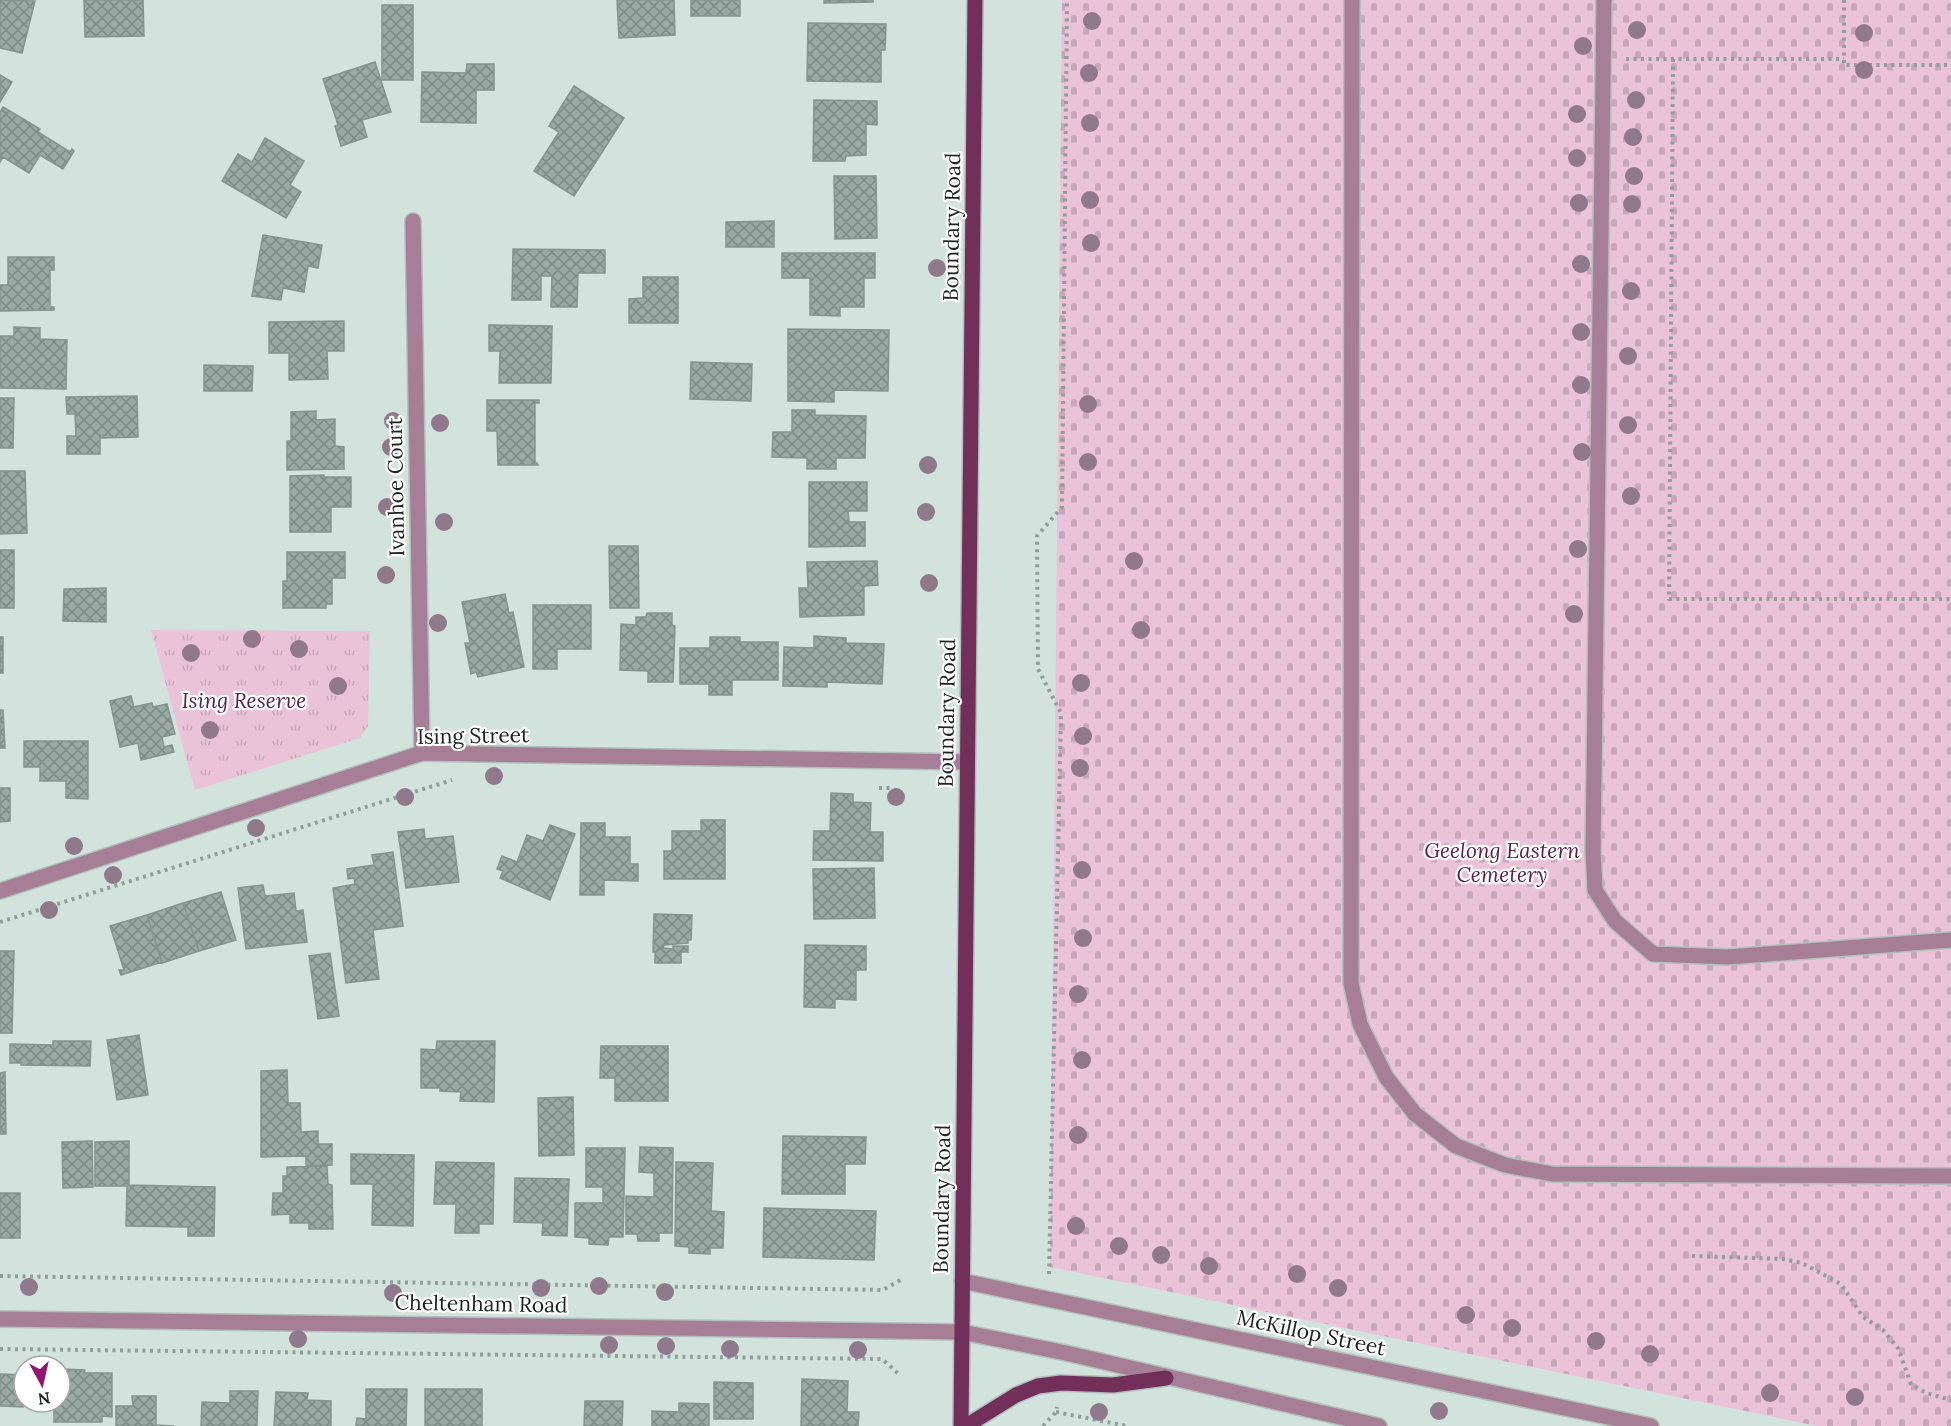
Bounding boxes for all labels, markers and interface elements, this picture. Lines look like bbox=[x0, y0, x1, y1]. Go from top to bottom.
street label: Boundary Road bbox=[937, 152, 966, 302]
street label: Ivanhoe Court bbox=[381, 416, 410, 557]
street label: Boundary Road bbox=[932, 638, 961, 788]
park label: Ising Reserve bbox=[182, 687, 306, 714]
street label: Ising Street bbox=[417, 721, 530, 750]
park label: Geelong Eastern Cemetery bbox=[1424, 837, 1580, 888]
street label: Boundary Road bbox=[927, 1124, 956, 1274]
street label: Cheltenham Road bbox=[394, 1288, 568, 1319]
street label: McKillop Street bbox=[1234, 1304, 1389, 1362]
north arrow bbox=[12, 1354, 72, 1414]
text: N bbox=[37, 1388, 52, 1410]

